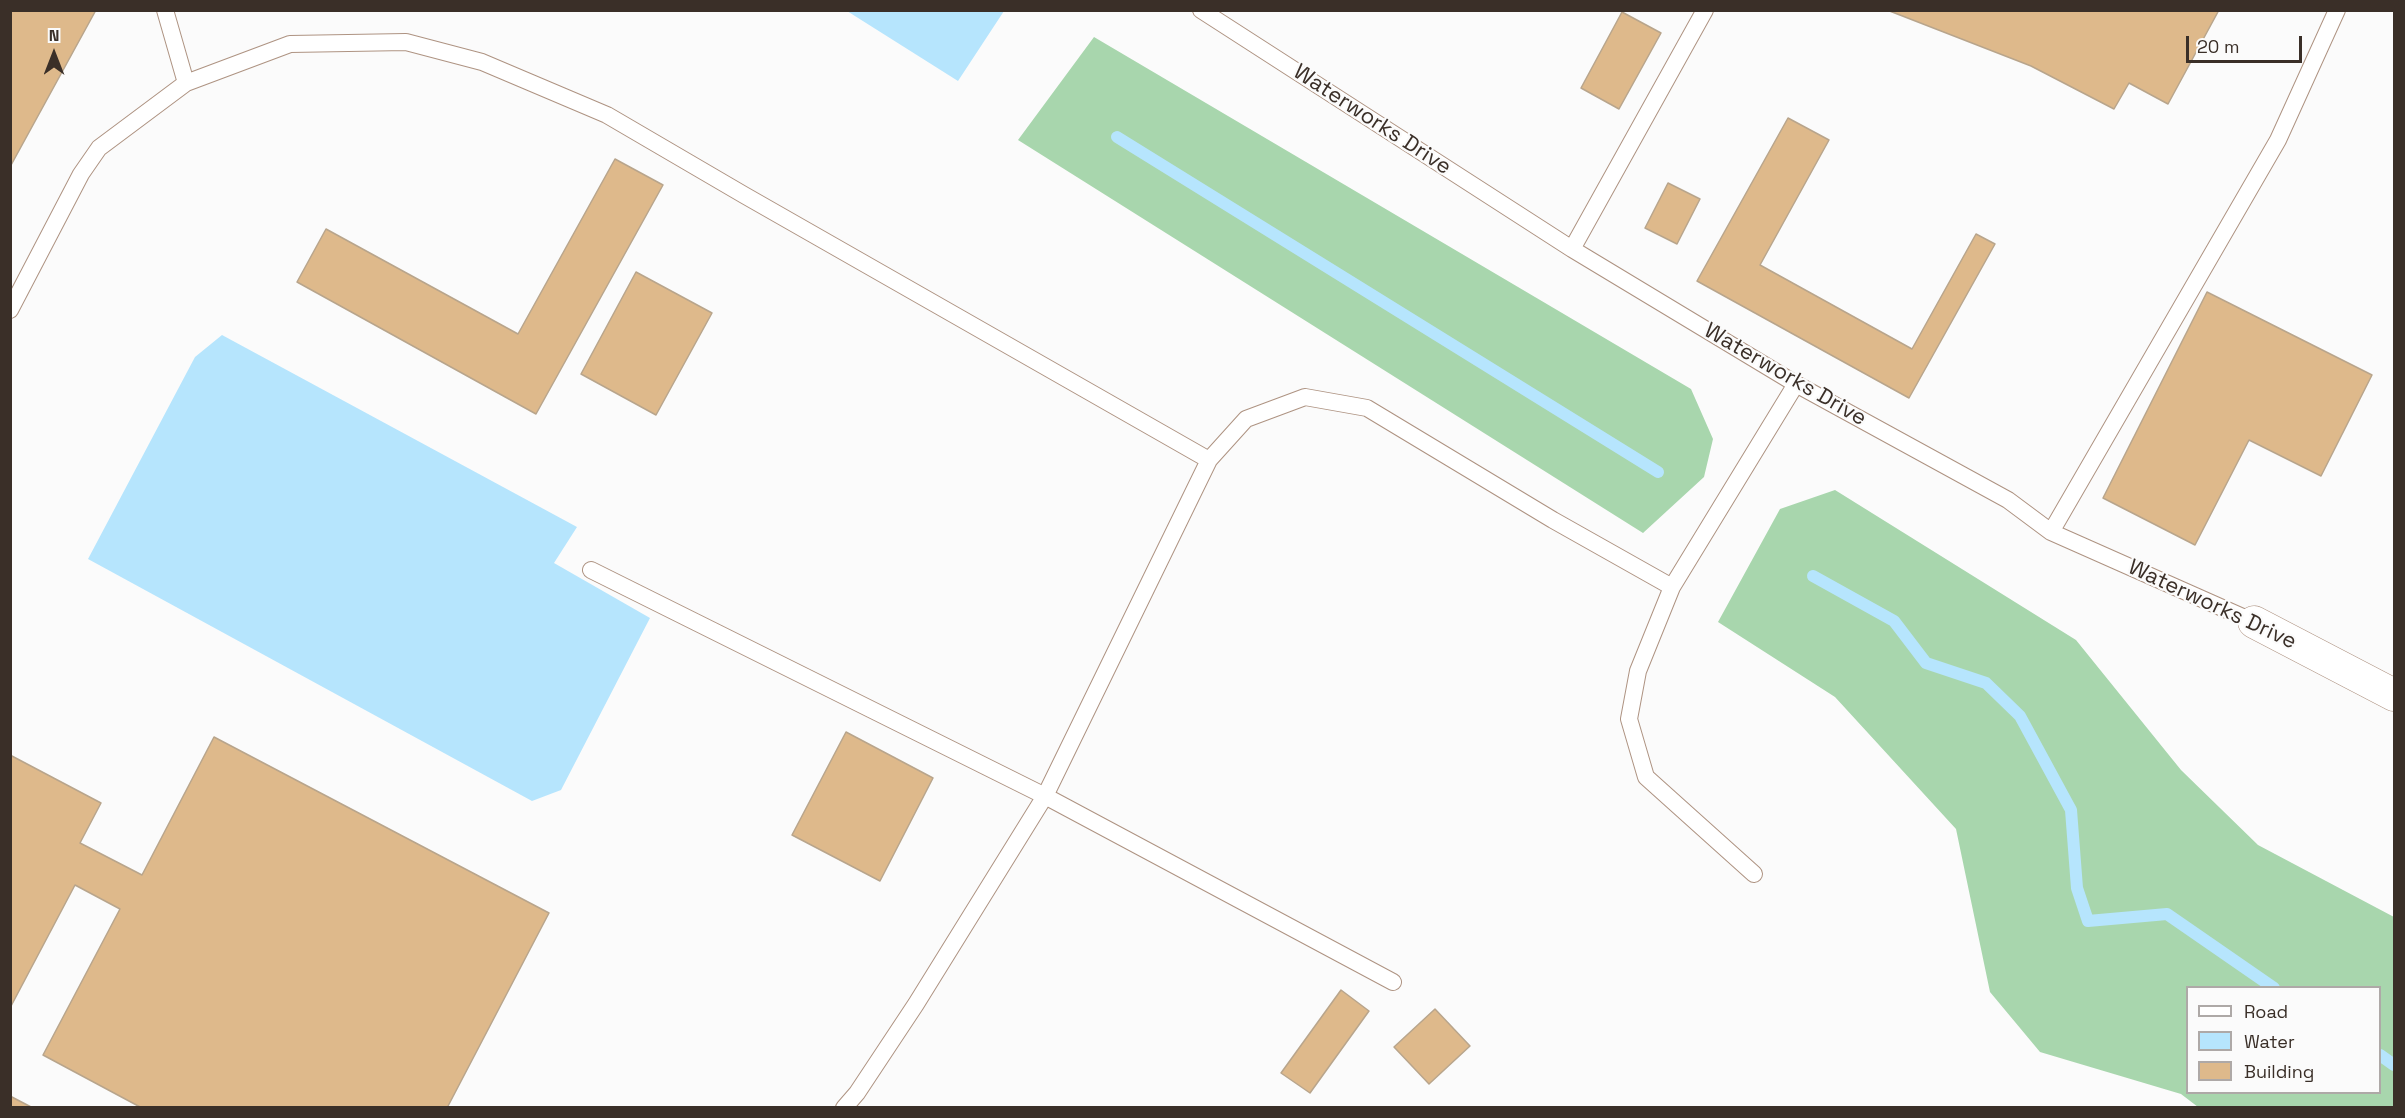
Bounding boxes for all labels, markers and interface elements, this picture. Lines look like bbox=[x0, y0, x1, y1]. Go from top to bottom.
north arrow bbox=[24, 24, 84, 84]
scale bar bbox=[2189, 24, 2304, 62]
text: N bbox=[49, 25, 59, 46]
text: 20 m bbox=[2197, 35, 2240, 58]
street label: Waterworks Drive bbox=[1288, 59, 1456, 181]
street label: Waterworks Drive bbox=[1699, 318, 1871, 432]
street label: Waterworks Drive bbox=[2124, 554, 2300, 656]
legend bbox=[2186, 986, 2381, 1094]
text: Road bbox=[2244, 1000, 2288, 1023]
text: Water bbox=[2244, 1030, 2295, 1053]
text: Building bbox=[2244, 1060, 2314, 1083]

